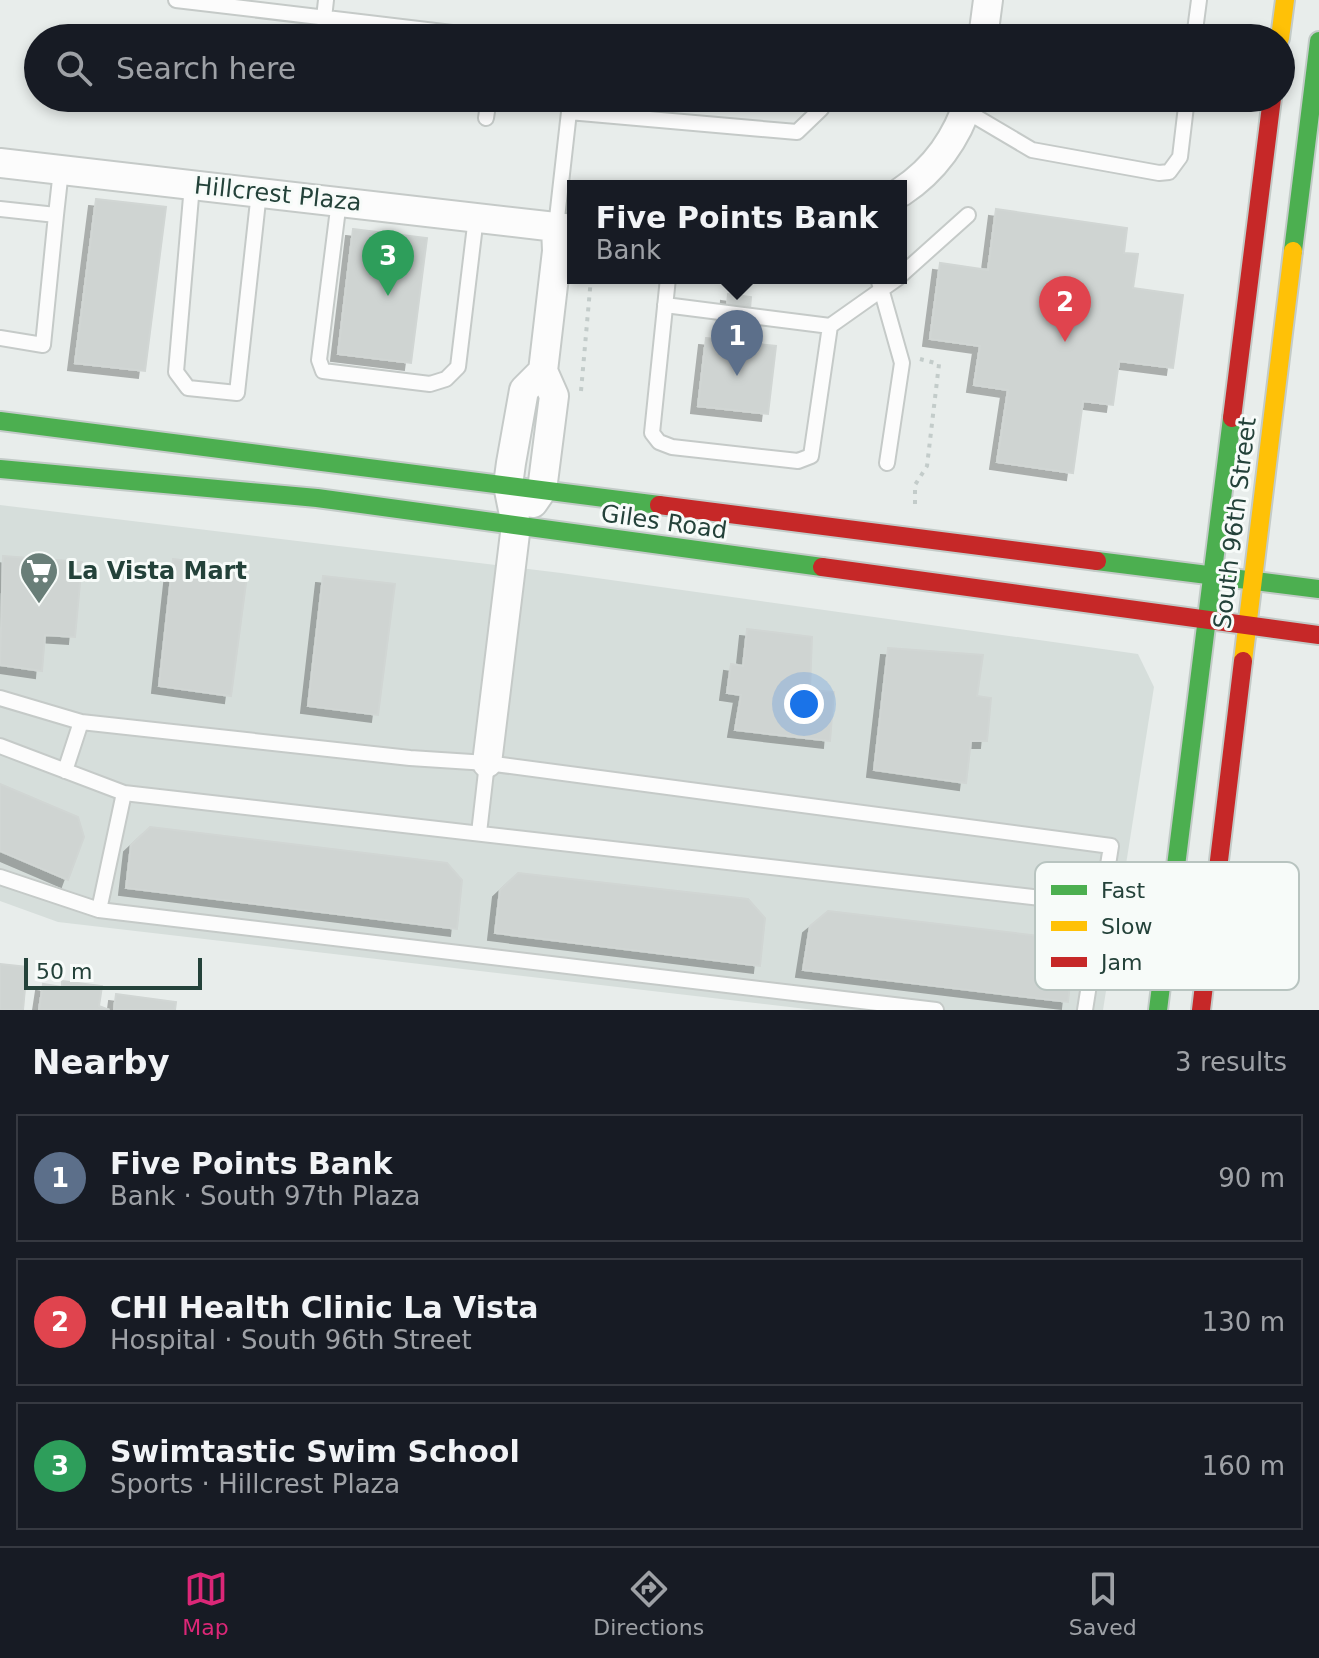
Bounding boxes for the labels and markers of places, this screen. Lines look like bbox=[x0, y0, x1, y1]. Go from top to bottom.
pin: 3 bbox=[362, 230, 414, 296]
pin: 2 bbox=[1039, 276, 1091, 342]
pin: 1 bbox=[711, 310, 763, 376]
supermarket icon: La Vista Mart bbox=[18, 550, 60, 605]
place label: La Vista Mart bbox=[67, 557, 247, 585]

